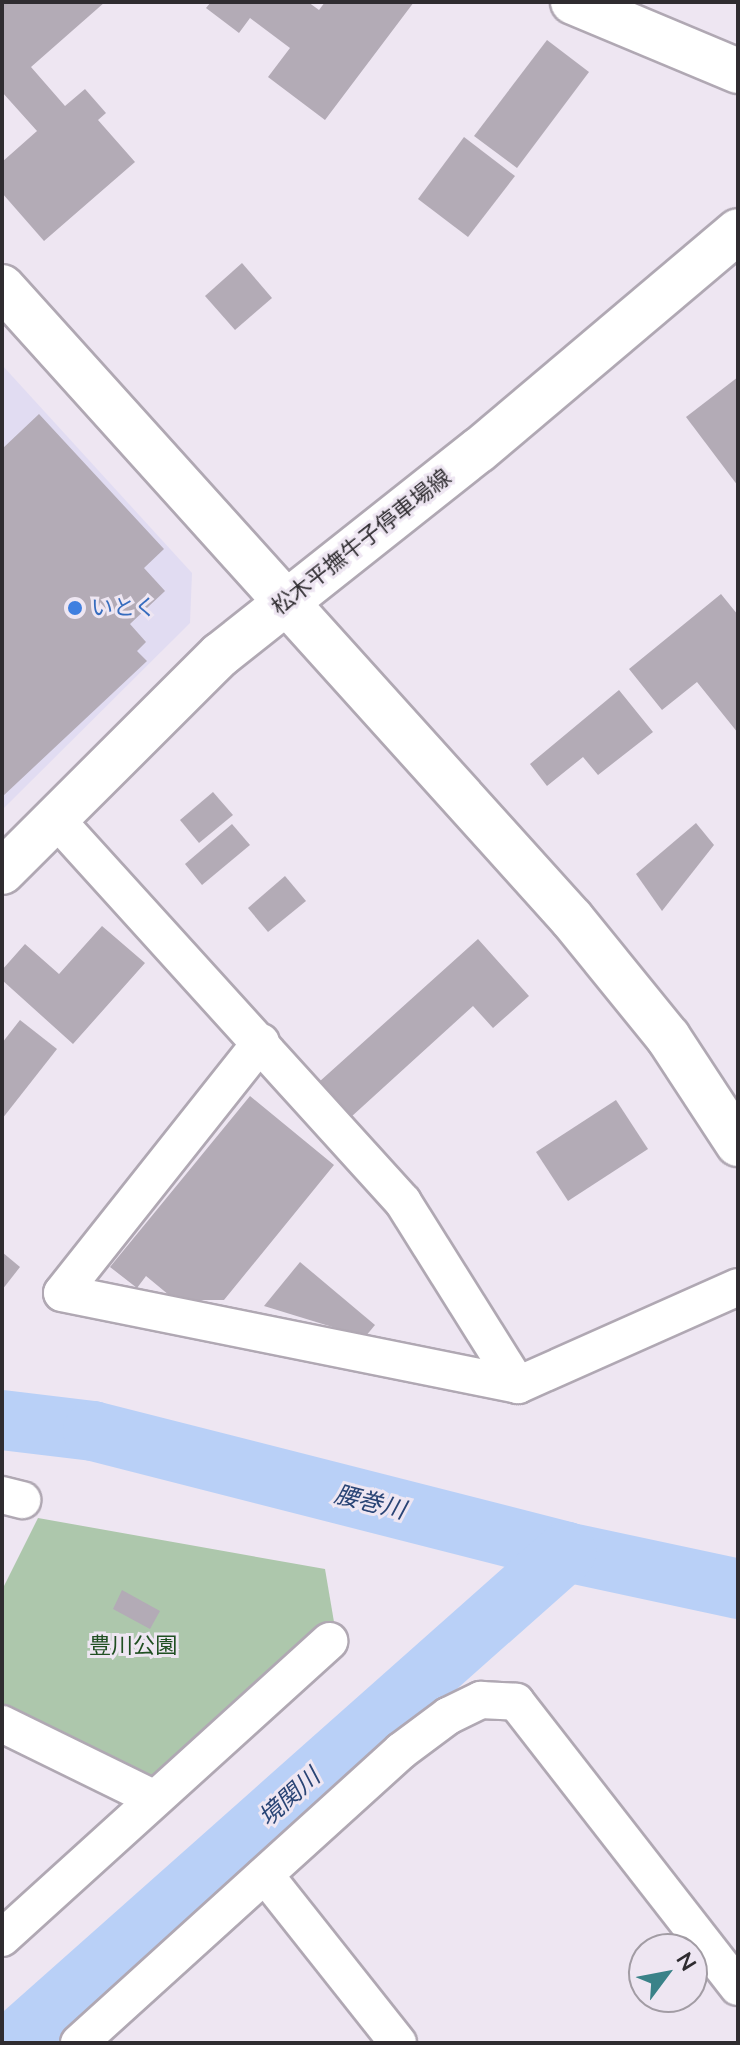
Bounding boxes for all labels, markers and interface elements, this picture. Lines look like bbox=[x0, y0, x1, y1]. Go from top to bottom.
street label: 松木平撫牛子停車場線 bbox=[266, 464, 456, 620]
place label: いとく bbox=[91, 595, 157, 621]
marker: いとく bbox=[66, 599, 84, 617]
water label: 腰巻川 bbox=[332, 1479, 408, 1525]
park label: 豊川公園 bbox=[89, 1633, 177, 1659]
water label: 境関川 bbox=[253, 1762, 325, 1832]
north arrow bbox=[628, 1933, 708, 2013]
text: N bbox=[670, 1947, 703, 1976]

